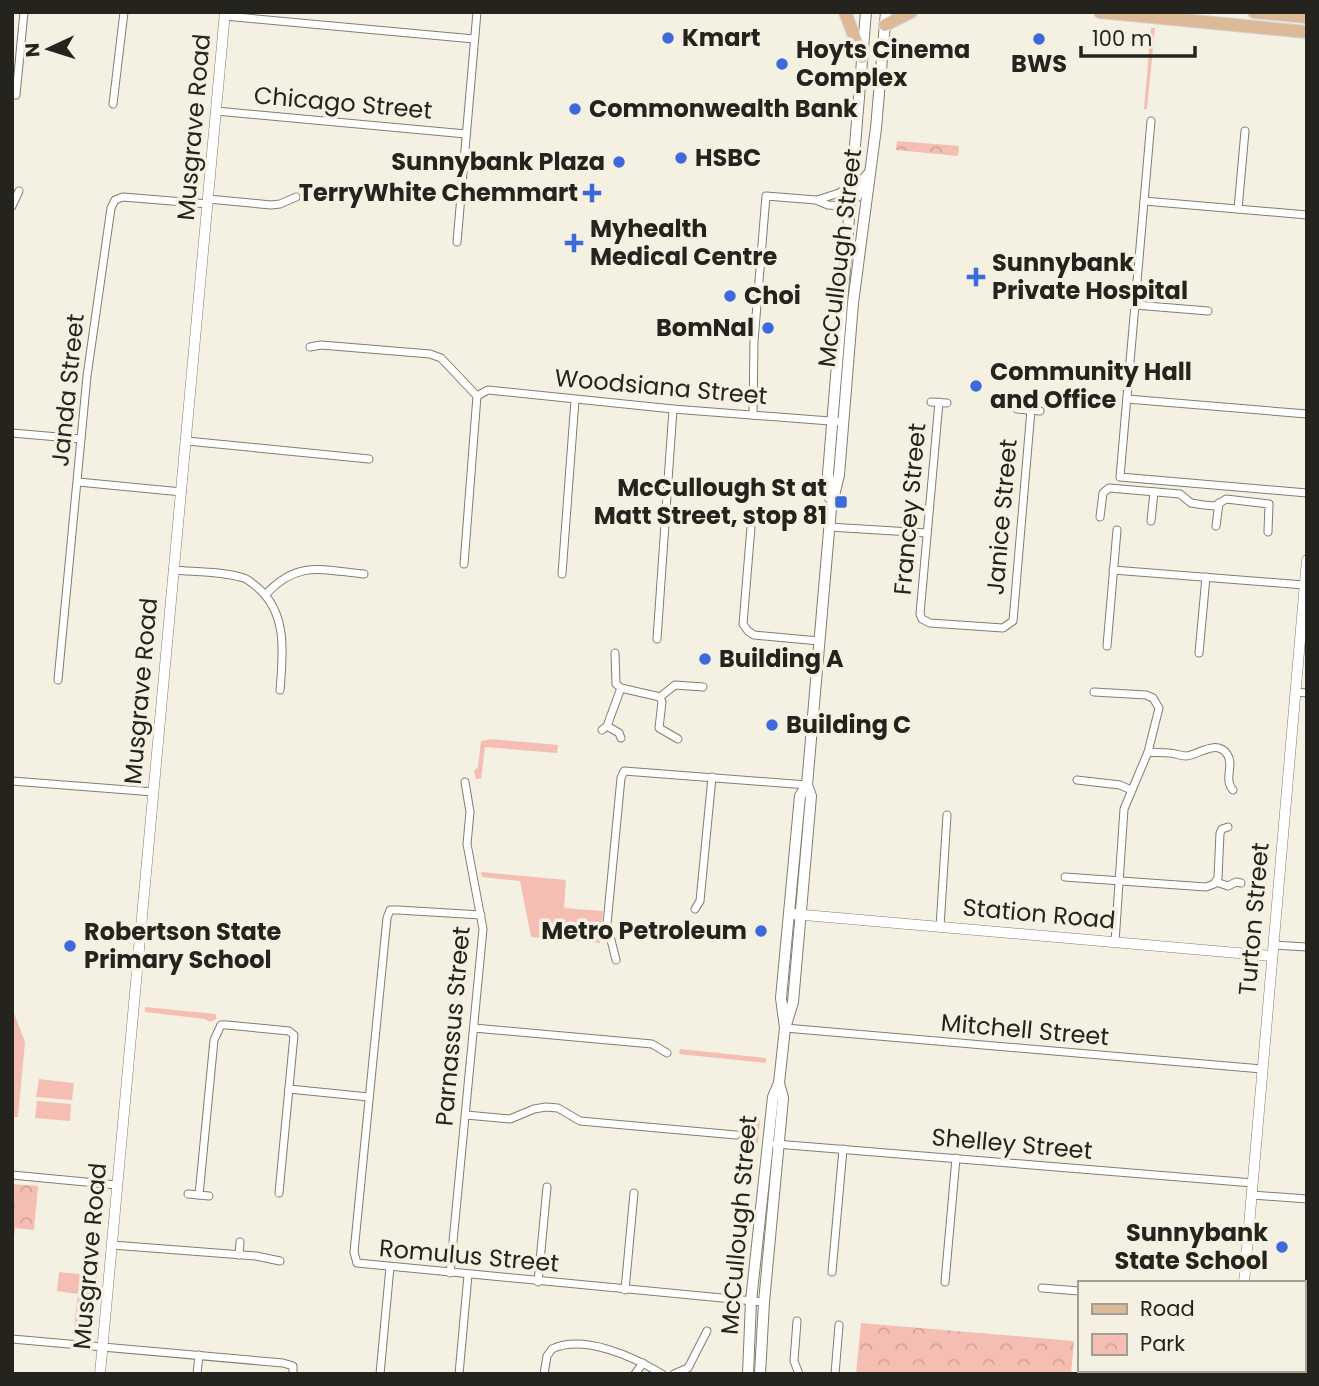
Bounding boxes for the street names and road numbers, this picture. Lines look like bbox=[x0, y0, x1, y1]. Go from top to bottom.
street label: Musgrave Road bbox=[169, 32, 218, 222]
street label: Chicago Street bbox=[253, 78, 434, 127]
street label: McCullough Street bbox=[810, 147, 869, 369]
street label: Janda Street bbox=[43, 312, 92, 468]
street label: Woodsiana Street bbox=[553, 361, 769, 412]
street label: Francey Street bbox=[886, 422, 933, 596]
street label: Janice Street bbox=[978, 438, 1025, 596]
street label: Musgrave Road bbox=[116, 596, 165, 786]
street label: Turton Street bbox=[1230, 841, 1277, 997]
street label: Station Road bbox=[961, 890, 1117, 937]
street label: Parnassus Street bbox=[427, 925, 478, 1127]
street label: Mitchell Street bbox=[940, 1006, 1110, 1053]
street label: McCullough Street bbox=[712, 1114, 765, 1336]
street label: Shelley Street bbox=[930, 1120, 1094, 1167]
street label: Musgrave Road bbox=[65, 1161, 114, 1351]
street label: Romulus Street bbox=[378, 1231, 560, 1280]

